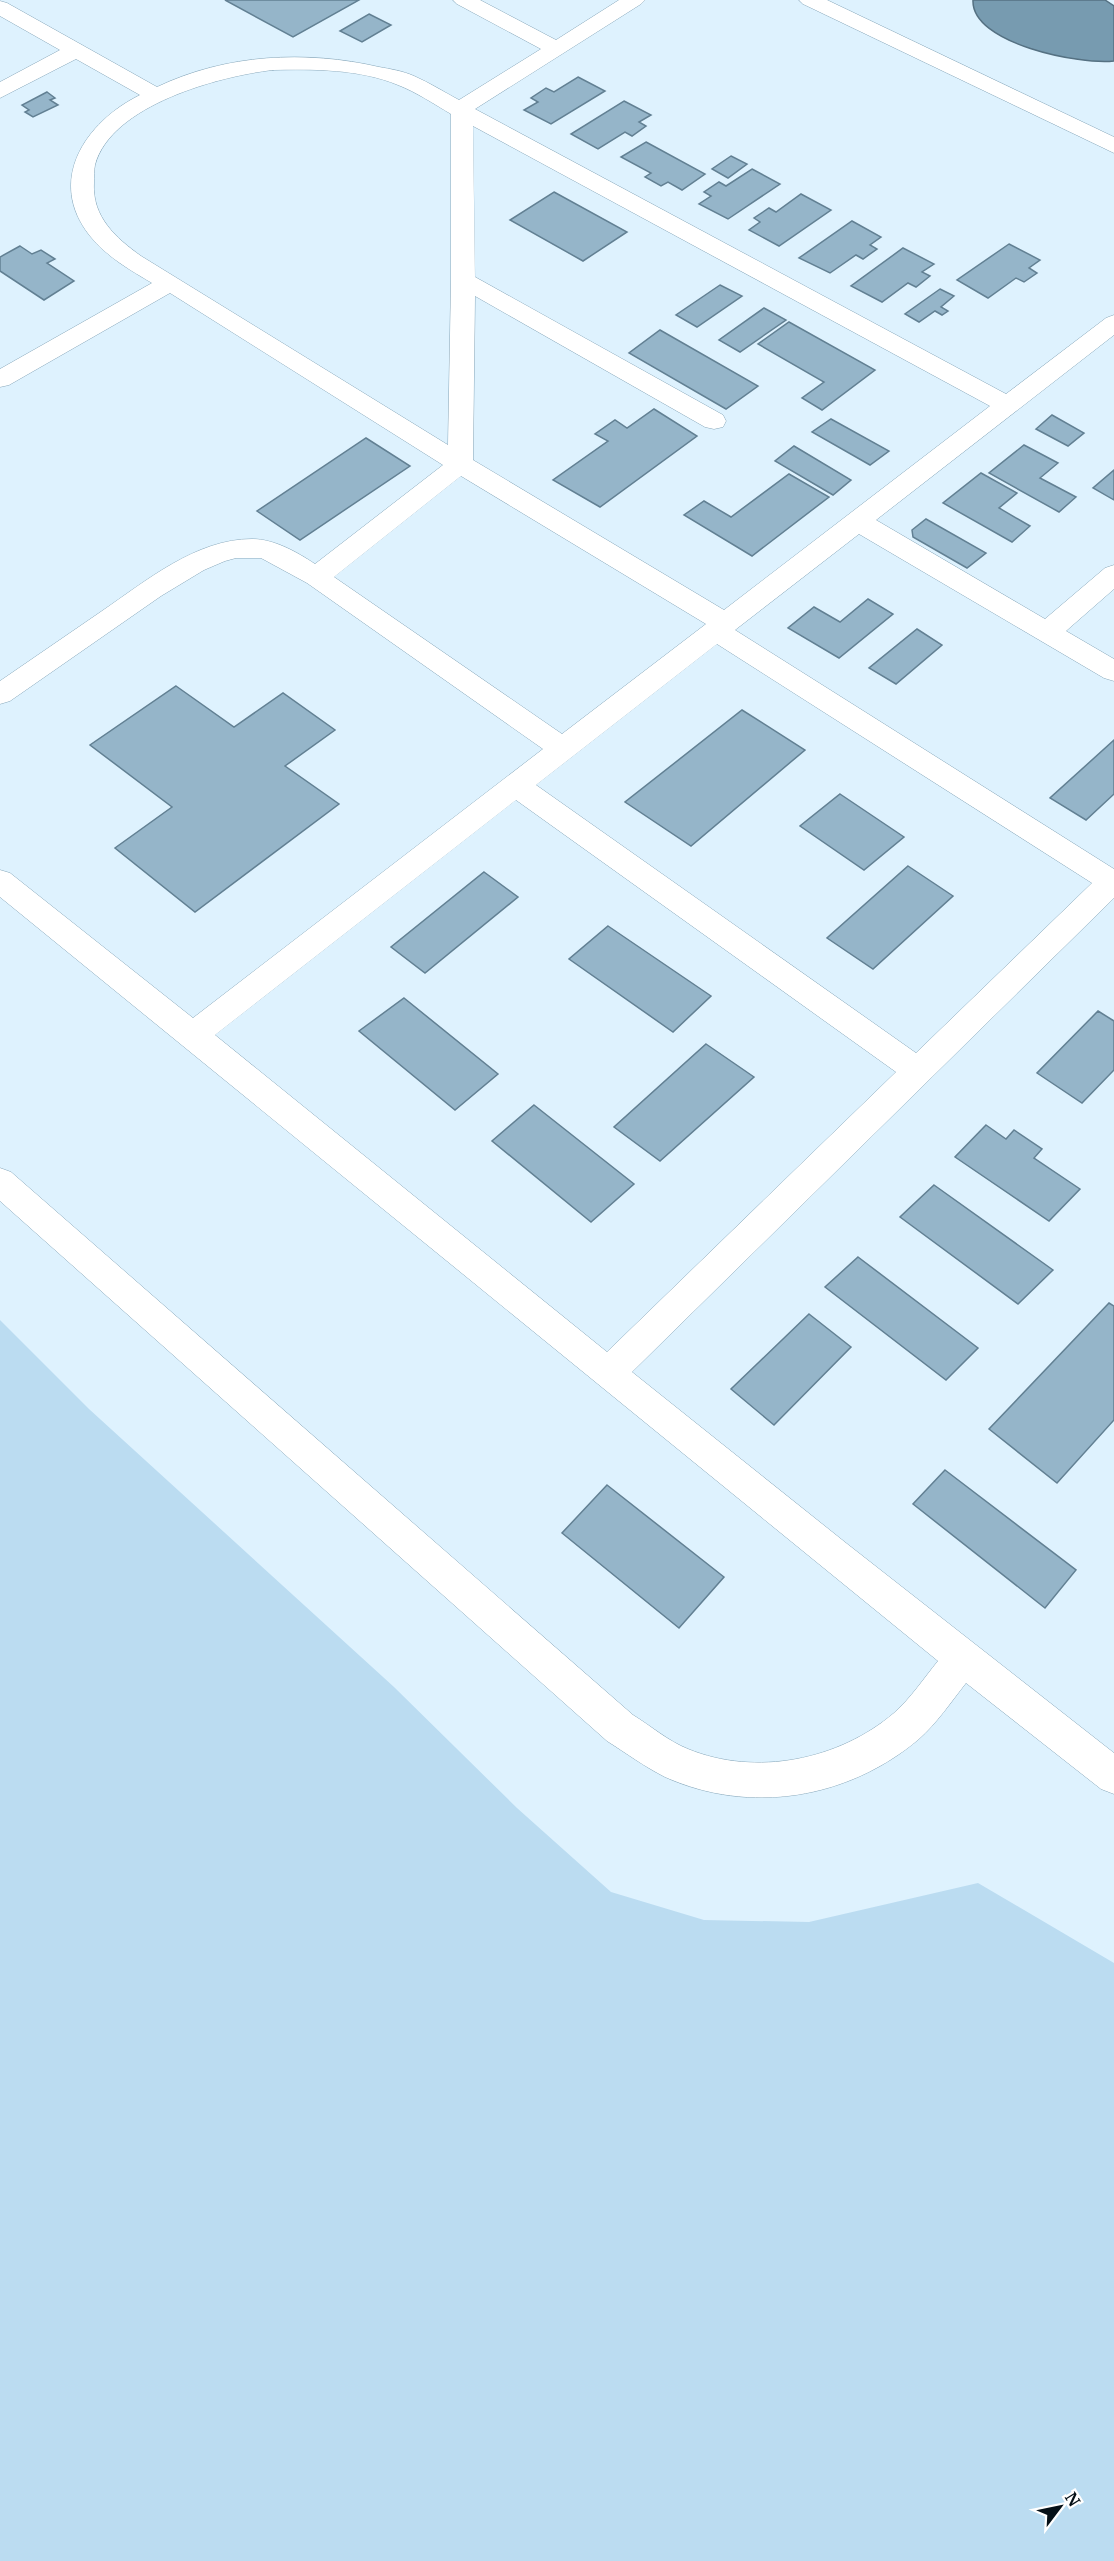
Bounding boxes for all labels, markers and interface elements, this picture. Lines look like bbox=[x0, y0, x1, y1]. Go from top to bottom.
north arrow bbox=[1030, 2477, 1090, 2537]
text: N bbox=[1061, 2488, 1085, 2510]

